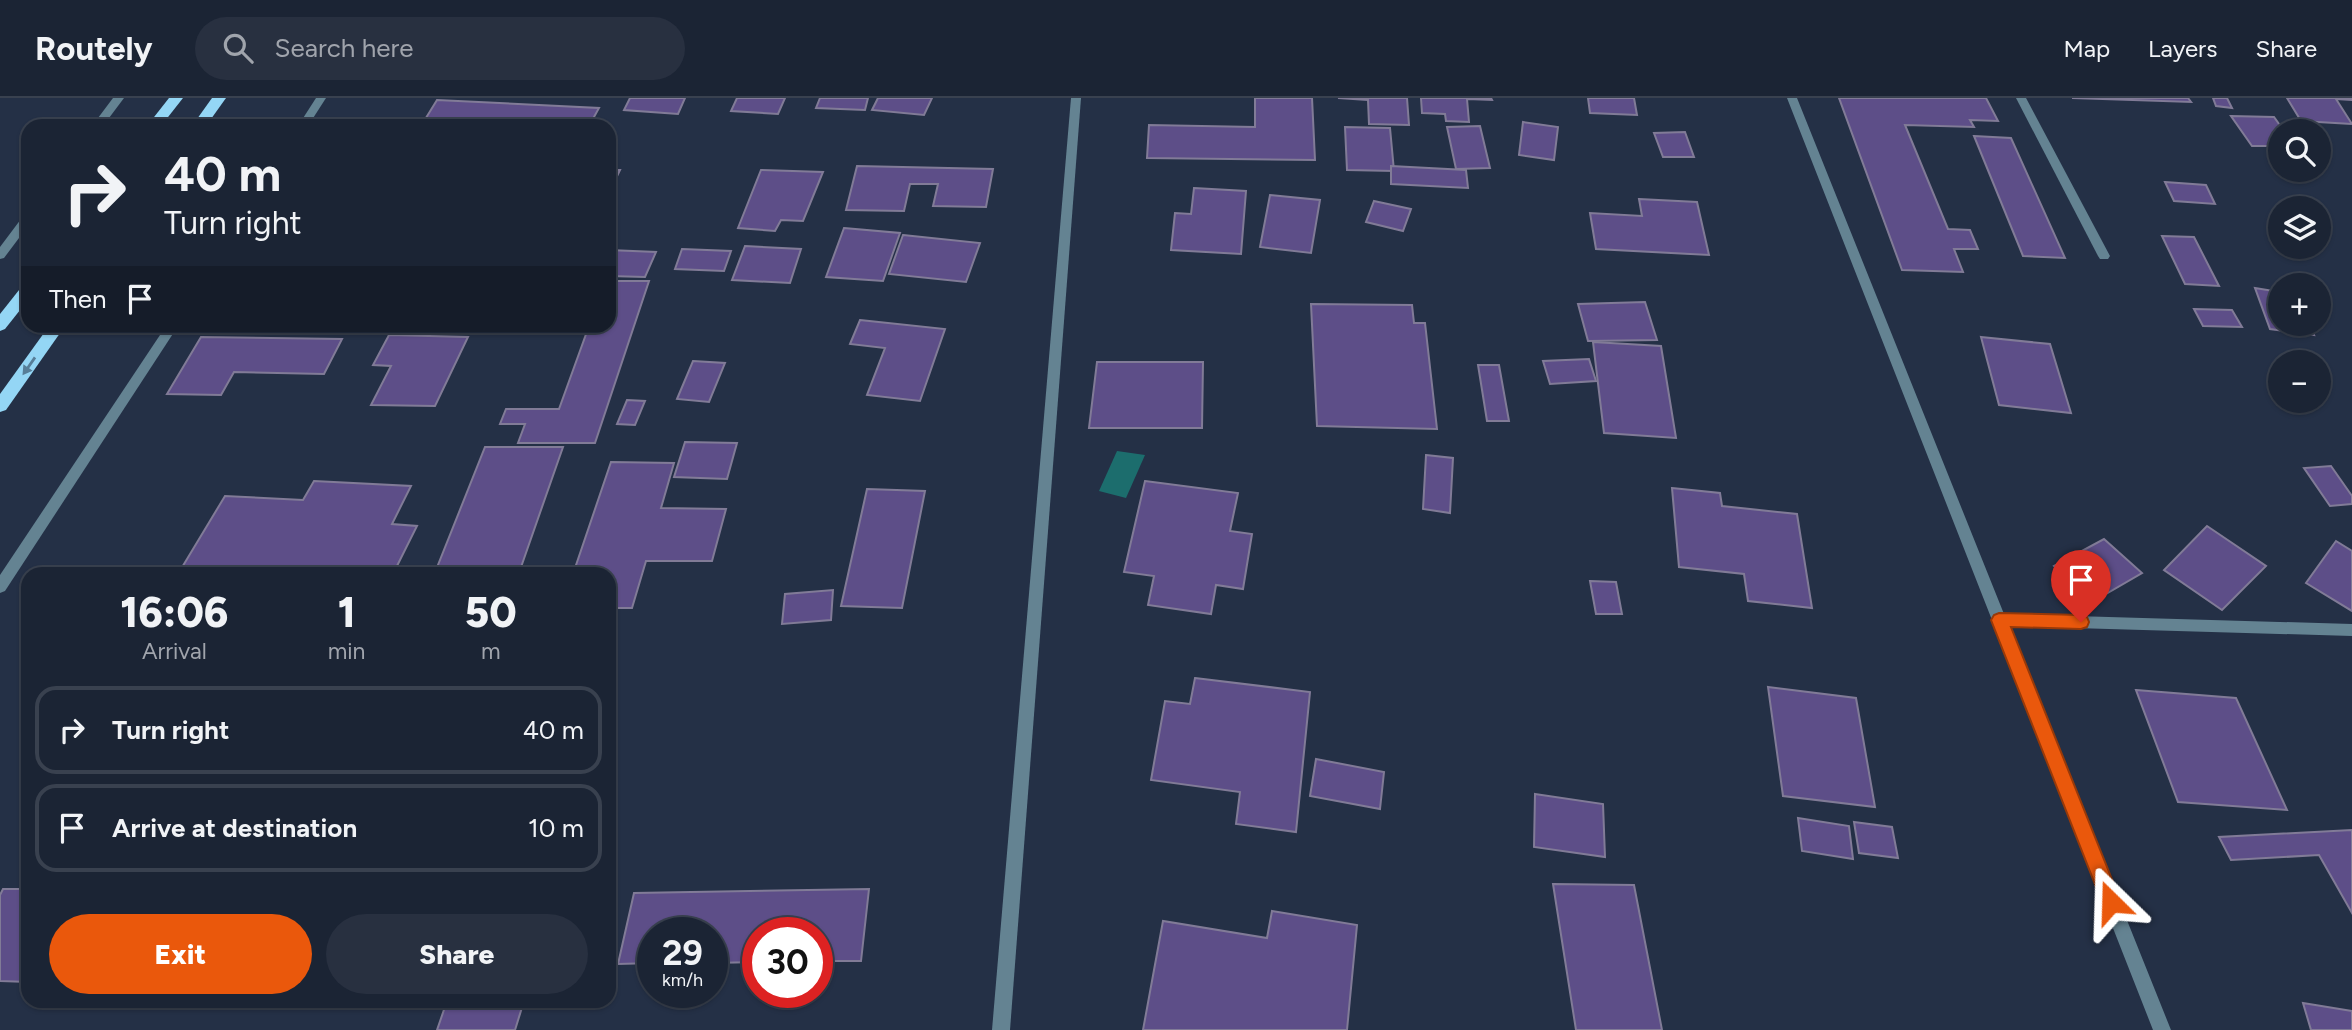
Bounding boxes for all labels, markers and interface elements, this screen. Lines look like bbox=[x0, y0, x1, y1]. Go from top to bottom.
search box bbox=[195, 17, 685, 80]
text: Routely bbox=[35, 29, 153, 68]
icon: search bbox=[219, 29, 257, 67]
text: Search here bbox=[275, 32, 414, 64]
text: Map bbox=[2063, 34, 2110, 63]
text: Layers bbox=[2148, 34, 2217, 63]
text: Share bbox=[2255, 34, 2317, 63]
map controls bbox=[2268, 119, 2331, 413]
button: search bbox=[2268, 119, 2331, 182]
text: 40 m bbox=[164, 144, 281, 203]
icon: right bbox=[49, 147, 140, 238]
button: layers bbox=[2268, 196, 2331, 259]
text: Turn right bbox=[164, 204, 302, 242]
button: + bbox=[2268, 273, 2331, 336]
icon: arrive bbox=[121, 280, 159, 318]
text: Then bbox=[49, 283, 107, 315]
button: − bbox=[2268, 350, 2331, 413]
one-way arrow bbox=[22, 357, 36, 375]
pin bbox=[2051, 550, 2111, 622]
icon: arrive bbox=[2062, 561, 2100, 599]
text: 16:06 bbox=[120, 587, 228, 638]
text: 1 bbox=[338, 587, 356, 638]
text: 50 bbox=[465, 587, 517, 638]
text: Arrival bbox=[142, 637, 207, 665]
text: min bbox=[328, 637, 365, 665]
text: m bbox=[481, 637, 501, 665]
icon: right bbox=[53, 711, 91, 749]
text: Turn right bbox=[112, 714, 229, 746]
text: 40 m bbox=[523, 714, 584, 746]
icon: arrive bbox=[53, 809, 91, 847]
text: Arrive at destination bbox=[112, 812, 357, 844]
text: 10 m bbox=[528, 812, 584, 844]
position arrow bbox=[2074, 865, 2148, 939]
button: Exit bbox=[49, 914, 312, 994]
button: Share bbox=[326, 914, 588, 994]
speed limit sign: 30 bbox=[742, 917, 833, 1008]
text: 29 bbox=[662, 932, 703, 974]
text: km/h bbox=[662, 969, 703, 991]

